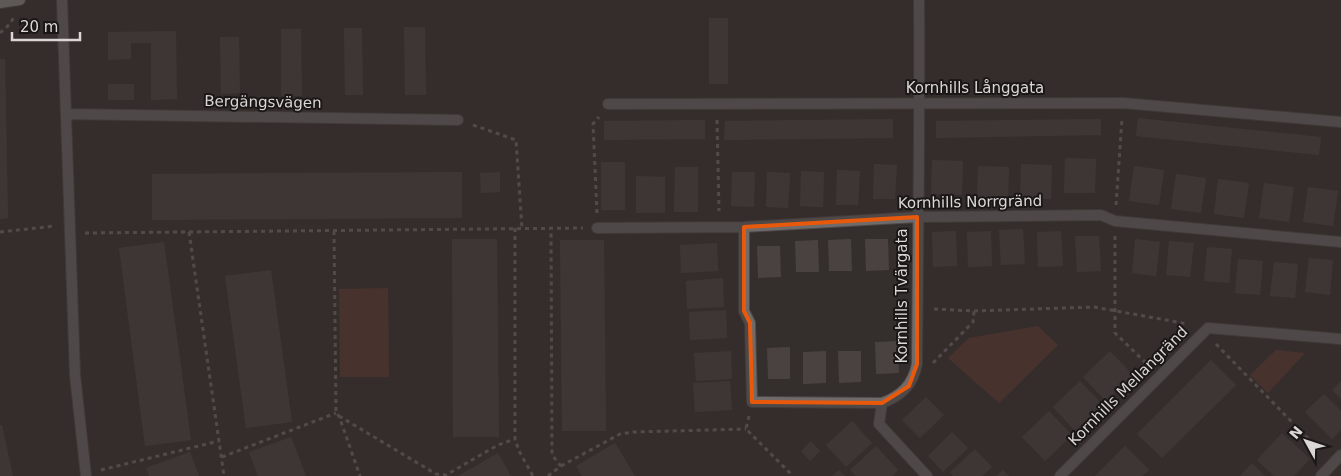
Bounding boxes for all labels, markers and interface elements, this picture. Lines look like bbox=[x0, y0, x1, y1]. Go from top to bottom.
scale bar bbox=[12, 10, 80, 42]
text: 20 m bbox=[20, 18, 58, 36]
street label: Kornhills Långgata bbox=[906, 79, 1044, 97]
street label: Bergängsvägen bbox=[204, 92, 322, 112]
street label: Kornhills Norrgränd bbox=[898, 192, 1042, 212]
street label: Kornhills Tvärgata bbox=[893, 228, 911, 364]
street label: Kornhills Mellangränd bbox=[1065, 323, 1191, 449]
north arrow bbox=[1281, 416, 1331, 466]
text: N bbox=[1286, 423, 1306, 442]

